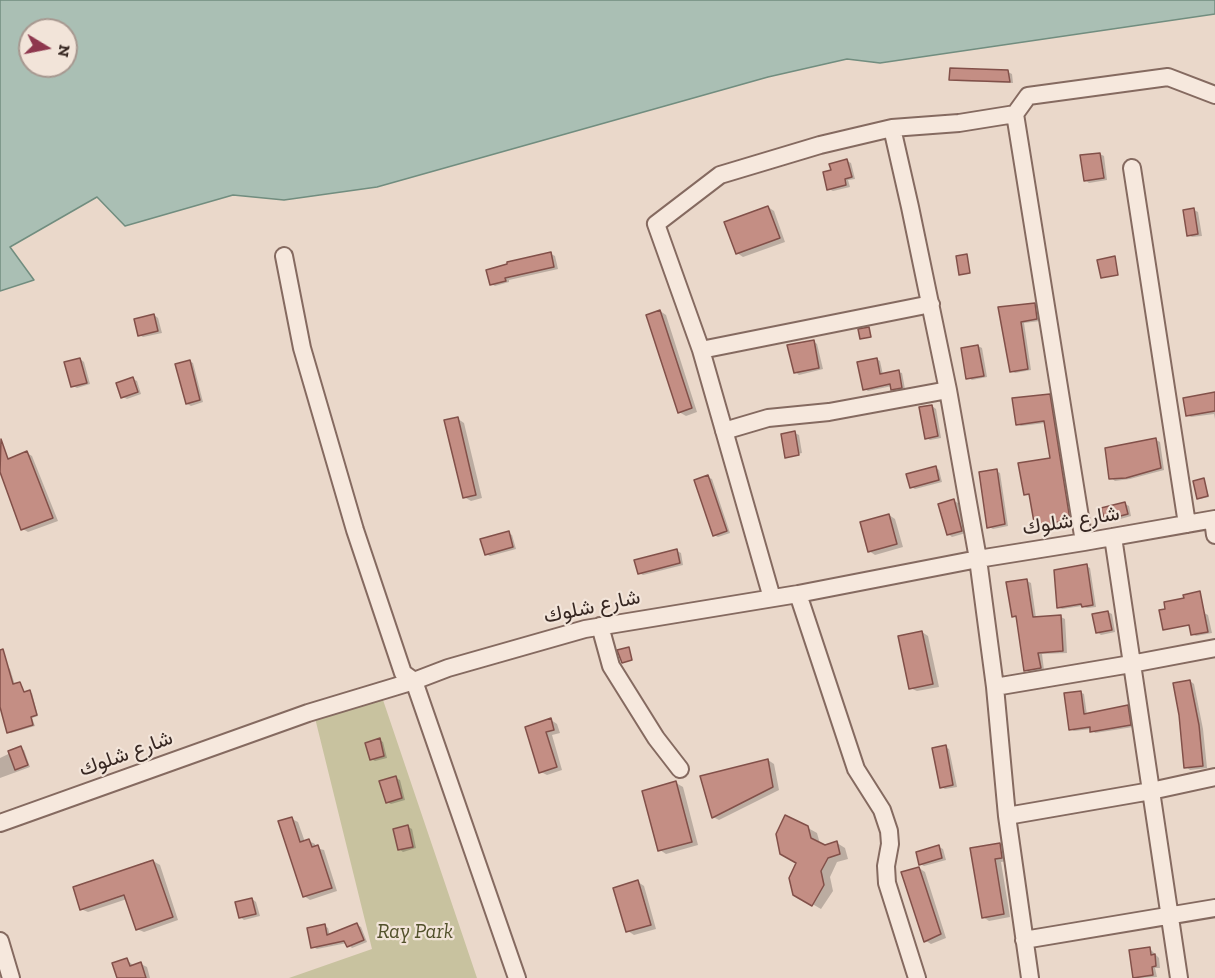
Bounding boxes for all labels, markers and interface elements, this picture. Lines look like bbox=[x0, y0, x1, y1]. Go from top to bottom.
north arrow bbox=[18, 18, 78, 78]
text: N bbox=[54, 43, 75, 59]
street label: شارع شلوك bbox=[1021, 501, 1121, 541]
street label: شارع شلوك bbox=[541, 584, 643, 630]
street label: شارع شلوك bbox=[76, 725, 176, 783]
park label: Ray Park bbox=[377, 919, 453, 945]

